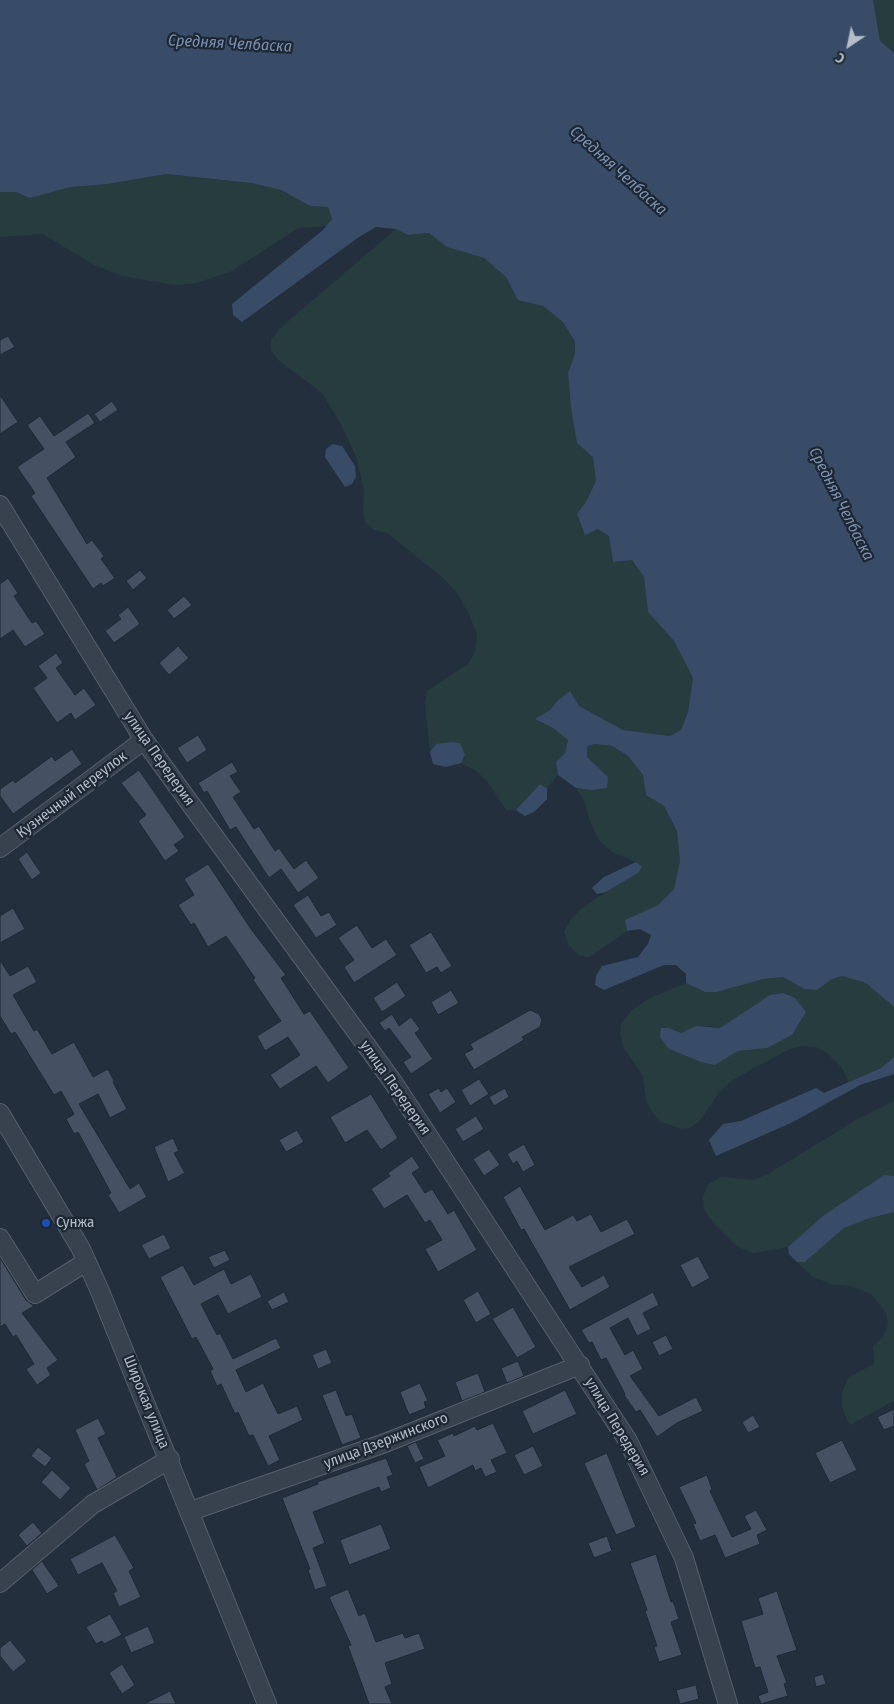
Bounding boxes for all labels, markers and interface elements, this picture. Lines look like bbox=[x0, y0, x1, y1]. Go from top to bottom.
north arrow bbox=[824, 20, 874, 70]
water label: Средняя Челбаска bbox=[168, 31, 292, 57]
text: С bbox=[833, 49, 848, 67]
water label: Средняя Челбаска bbox=[565, 122, 671, 220]
water label: Средняя Челбаска bbox=[804, 444, 878, 564]
street label: улица Передерия bbox=[120, 708, 198, 810]
street label: Кузнечный переулок bbox=[13, 748, 131, 842]
street label: улица Передерия bbox=[356, 1037, 434, 1139]
place label: Сунжа bbox=[56, 1214, 94, 1232]
marker: Сунжа bbox=[40, 1217, 52, 1229]
street label: Широкая улица bbox=[119, 1353, 173, 1451]
street label: улица Передерия bbox=[581, 1375, 653, 1479]
street label: улица Дзержинского bbox=[321, 1409, 451, 1473]

